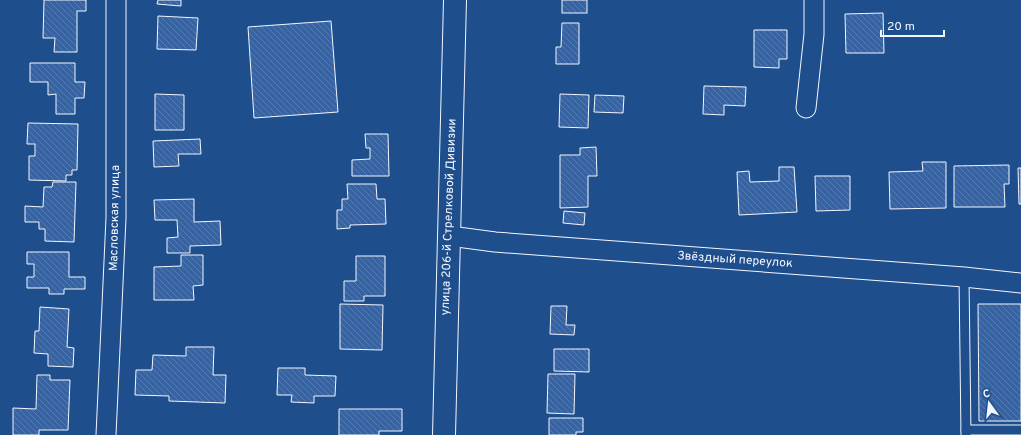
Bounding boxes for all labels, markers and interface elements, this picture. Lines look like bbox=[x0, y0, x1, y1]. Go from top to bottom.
scale bar bbox=[881, 12, 944, 38]
text: 20 m bbox=[887, 19, 915, 35]
street label: улица 206-й Стрелковой Дивизии bbox=[438, 118, 460, 316]
street label: Масловская улица bbox=[106, 165, 124, 271]
street label: Звёздный переулок bbox=[677, 248, 793, 272]
north arrow bbox=[969, 383, 1009, 423]
text: С bbox=[981, 387, 992, 402]

